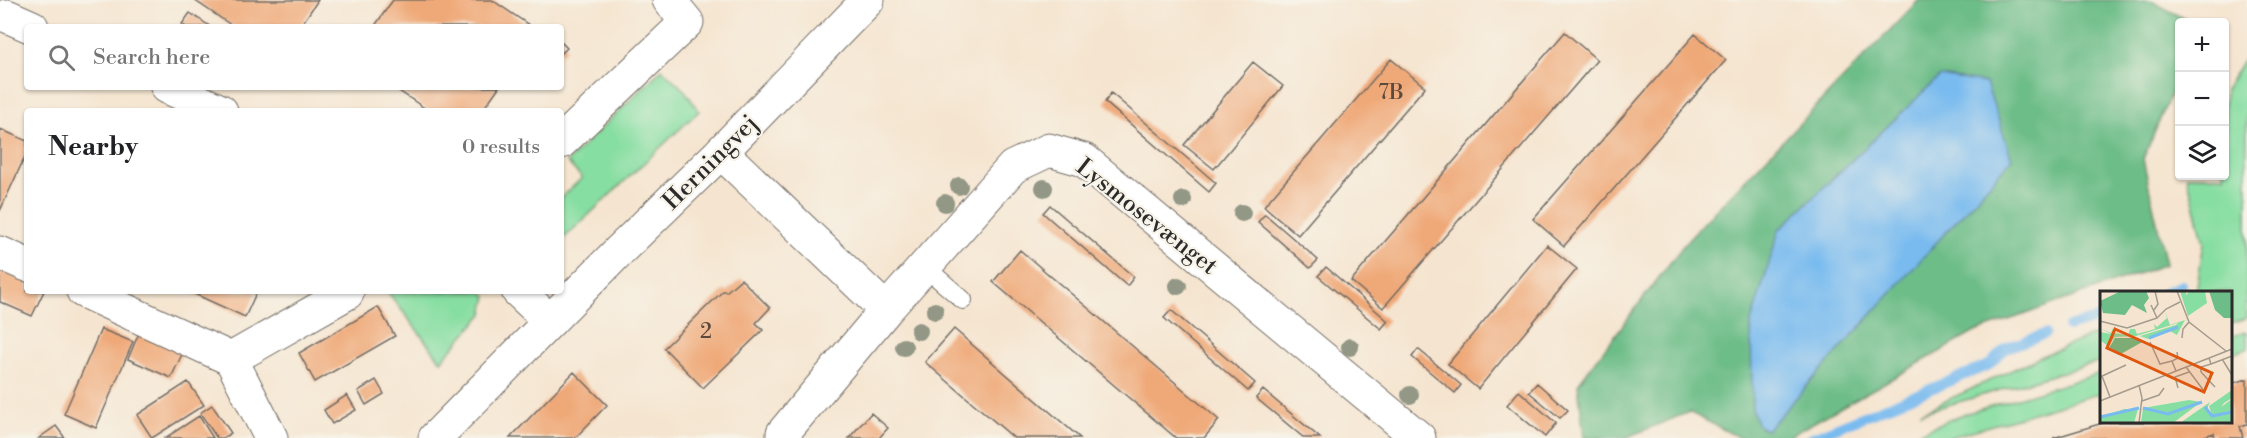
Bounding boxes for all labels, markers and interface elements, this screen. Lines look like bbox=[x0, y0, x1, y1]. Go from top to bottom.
map controls bbox=[2175, 18, 2229, 180]
button: + bbox=[2175, 18, 2229, 72]
search box bbox=[24, 24, 564, 90]
icon: search bbox=[45, 41, 78, 74]
text: Search here bbox=[93, 44, 210, 71]
button: − bbox=[2175, 72, 2229, 126]
house number: 7B bbox=[1378, 80, 1404, 106]
street label: Herningvej bbox=[657, 109, 765, 217]
button: layers bbox=[2175, 126, 2229, 180]
text: Nearby bbox=[48, 131, 138, 163]
text: 0 results bbox=[462, 135, 540, 160]
street label: Lysmosevænget bbox=[1070, 152, 1224, 282]
inset map bbox=[2100, 291, 2232, 423]
house number: 2 bbox=[700, 319, 712, 345]

